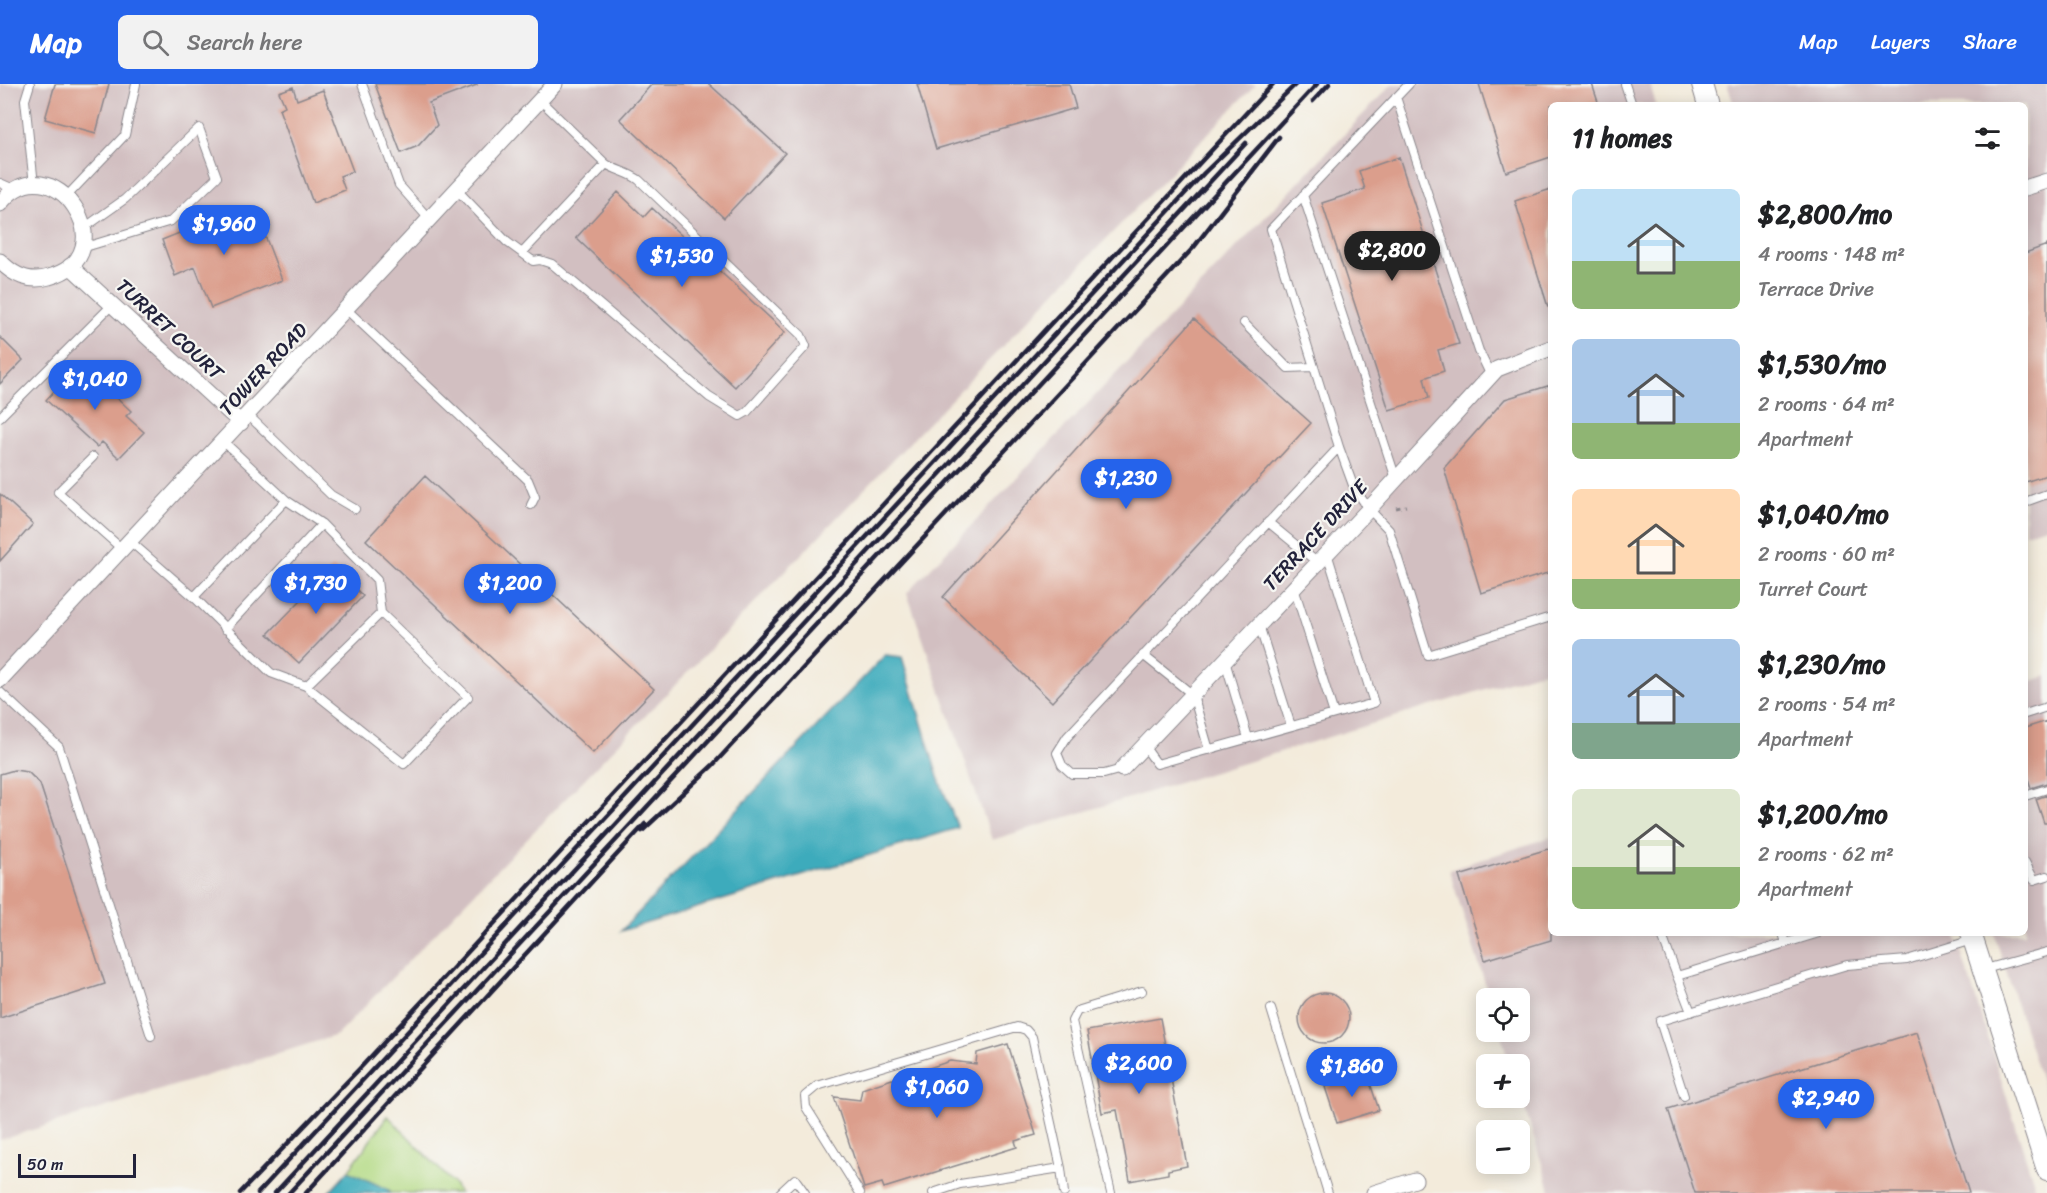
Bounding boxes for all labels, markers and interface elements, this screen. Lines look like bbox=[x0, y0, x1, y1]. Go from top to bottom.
search box bbox=[118, 15, 538, 69]
text: Map bbox=[30, 18, 82, 67]
text: Search here bbox=[187, 23, 303, 62]
text: Map bbox=[1799, 23, 1838, 61]
text: Layers bbox=[1871, 23, 1930, 61]
text: Share bbox=[1963, 23, 2017, 61]
icon: search bbox=[139, 26, 172, 59]
text: 11 homes bbox=[1572, 115, 1672, 161]
icon: filters bbox=[1971, 122, 2004, 155]
text: $2,800/mo bbox=[1758, 191, 1892, 237]
pin: $1,960 bbox=[175, 205, 273, 256]
text: $1,960 bbox=[192, 207, 256, 242]
icon: home bbox=[1620, 213, 1692, 285]
pin: $2,800 bbox=[1343, 231, 1441, 282]
text: $2,800 bbox=[1358, 233, 1426, 268]
pin: $1,530 bbox=[633, 237, 731, 288]
text: 4 rooms · 148 m² bbox=[1758, 237, 1905, 272]
text: $1,530 bbox=[650, 239, 714, 274]
street label: TURRET COURT bbox=[107, 270, 233, 390]
text: Terrace Drive bbox=[1758, 272, 1874, 307]
street label: TOWER ROAD bbox=[210, 314, 316, 424]
text: $1,530/mo bbox=[1758, 341, 1886, 387]
pin: $1,040 bbox=[46, 360, 144, 411]
text: $1,040 bbox=[62, 362, 128, 397]
icon: home bbox=[1620, 363, 1692, 435]
text: 2 rooms · 64 m² bbox=[1758, 387, 1895, 422]
text: Apartment bbox=[1758, 422, 1852, 457]
pin: $1,230 bbox=[1077, 459, 1175, 510]
text: $1,230 bbox=[1095, 461, 1157, 496]
street label: TERRACE DRIVE bbox=[1254, 470, 1378, 600]
text: $1,040/mo bbox=[1758, 491, 1889, 537]
icon: home bbox=[1620, 513, 1692, 585]
text: 2 rooms · 60 m² bbox=[1758, 537, 1895, 572]
pin: $1,730 bbox=[267, 564, 365, 615]
pin: $1,200 bbox=[461, 564, 559, 615]
text: $1,730 bbox=[285, 566, 347, 601]
text: $1,200 bbox=[478, 566, 542, 601]
text: Turret Court bbox=[1758, 572, 1868, 607]
text: $1,230/mo bbox=[1758, 641, 1885, 687]
icon: home bbox=[1620, 663, 1692, 735]
text: 2 rooms · 54 m² bbox=[1758, 687, 1896, 722]
text: Apartment bbox=[1758, 722, 1852, 757]
text: $1,200/mo bbox=[1758, 791, 1888, 837]
icon: home bbox=[1620, 813, 1692, 885]
text: 2 rooms · 62 m² bbox=[1758, 837, 1894, 872]
text: Apartment bbox=[1758, 872, 1852, 907]
map controls bbox=[1476, 988, 1530, 1174]
button: locate bbox=[1476, 988, 1530, 1042]
pin: $2,600 bbox=[1090, 1044, 1188, 1095]
text: $2,600 bbox=[1105, 1046, 1173, 1081]
pin: $1,860 bbox=[1303, 1047, 1401, 1098]
text: $1,860 bbox=[1320, 1049, 1384, 1084]
button: + bbox=[1476, 1054, 1530, 1108]
pin: $1,060 bbox=[888, 1068, 986, 1119]
text: $1,060 bbox=[905, 1070, 969, 1105]
pin: $2,940 bbox=[1777, 1079, 1875, 1130]
text: $2,940 bbox=[1792, 1081, 1860, 1116]
button: − bbox=[1476, 1120, 1530, 1174]
text: 50 m bbox=[27, 1150, 63, 1179]
scale bar bbox=[18, 1151, 136, 1178]

